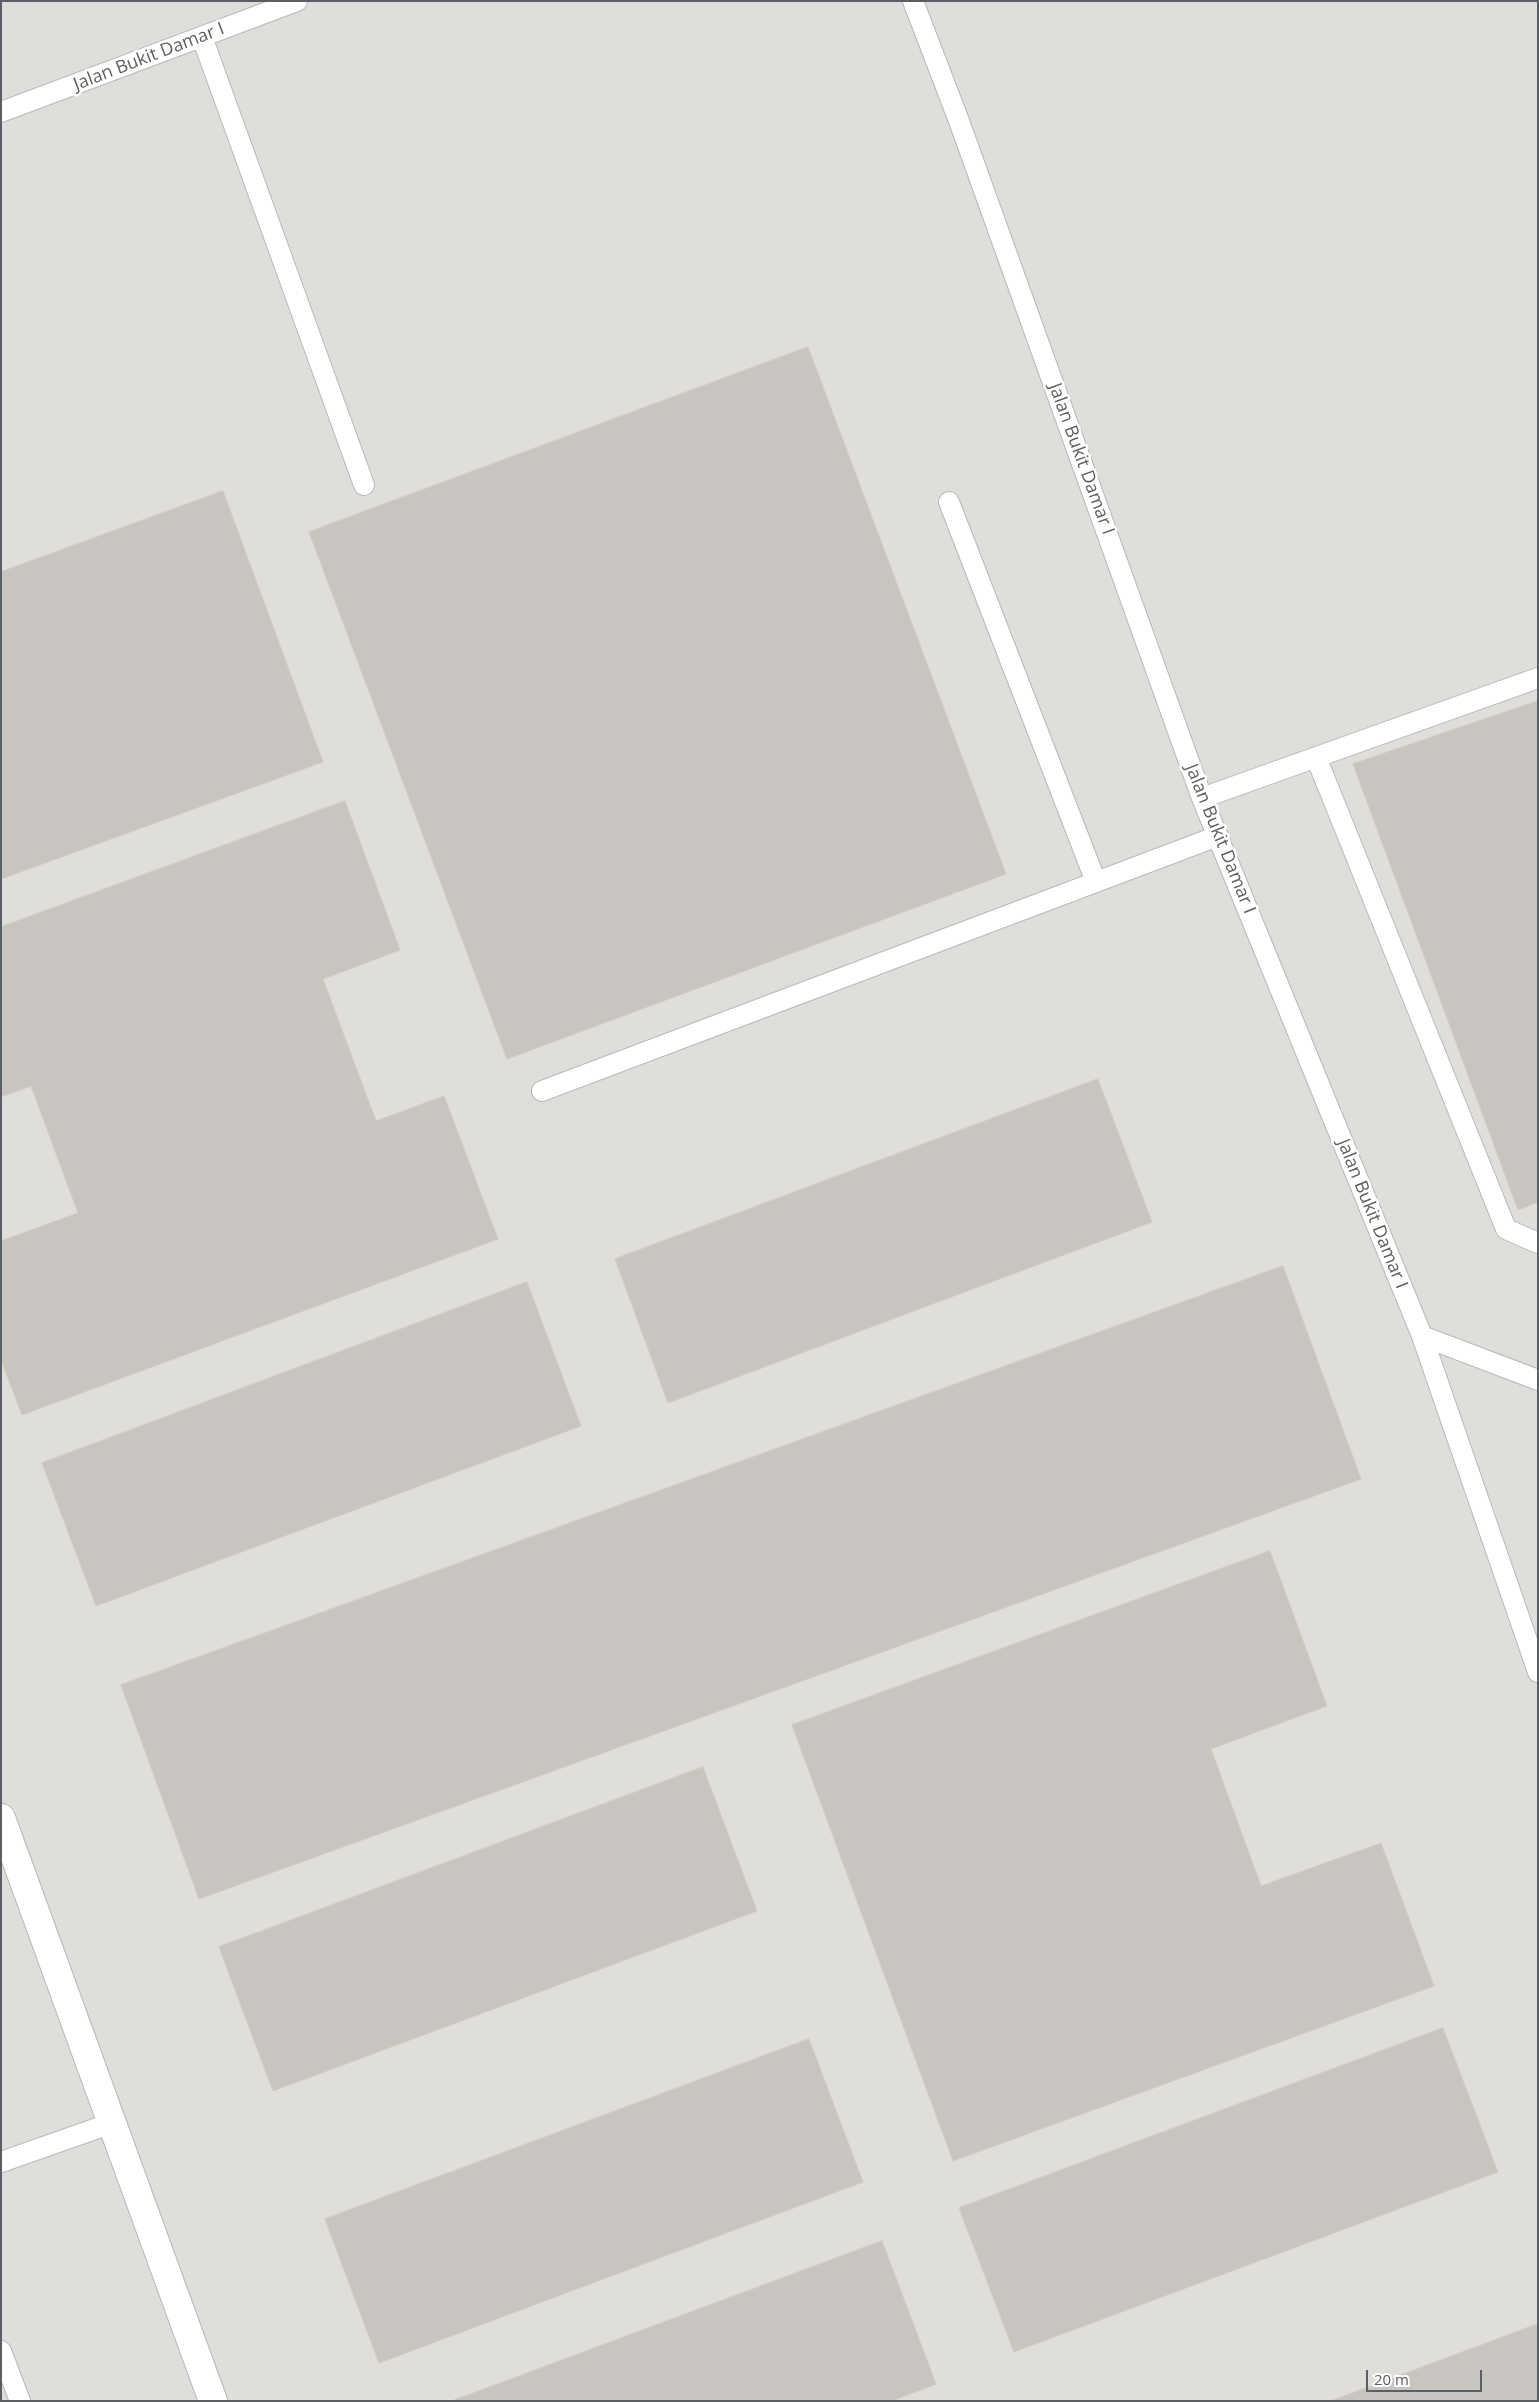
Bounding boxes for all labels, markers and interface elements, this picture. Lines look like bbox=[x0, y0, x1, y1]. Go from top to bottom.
street label: Jalan Bukit Damar I bbox=[71, 18, 227, 96]
street label: Jalan Bukit Damar I bbox=[1044, 380, 1118, 538]
street label: Jalan Bukit Damar I bbox=[1180, 761, 1260, 917]
street label: Jalan Bukit Damar I bbox=[1332, 1136, 1412, 1292]
scale bar bbox=[1369, 2360, 1485, 2392]
text: 20 m bbox=[1374, 2369, 1409, 2389]

